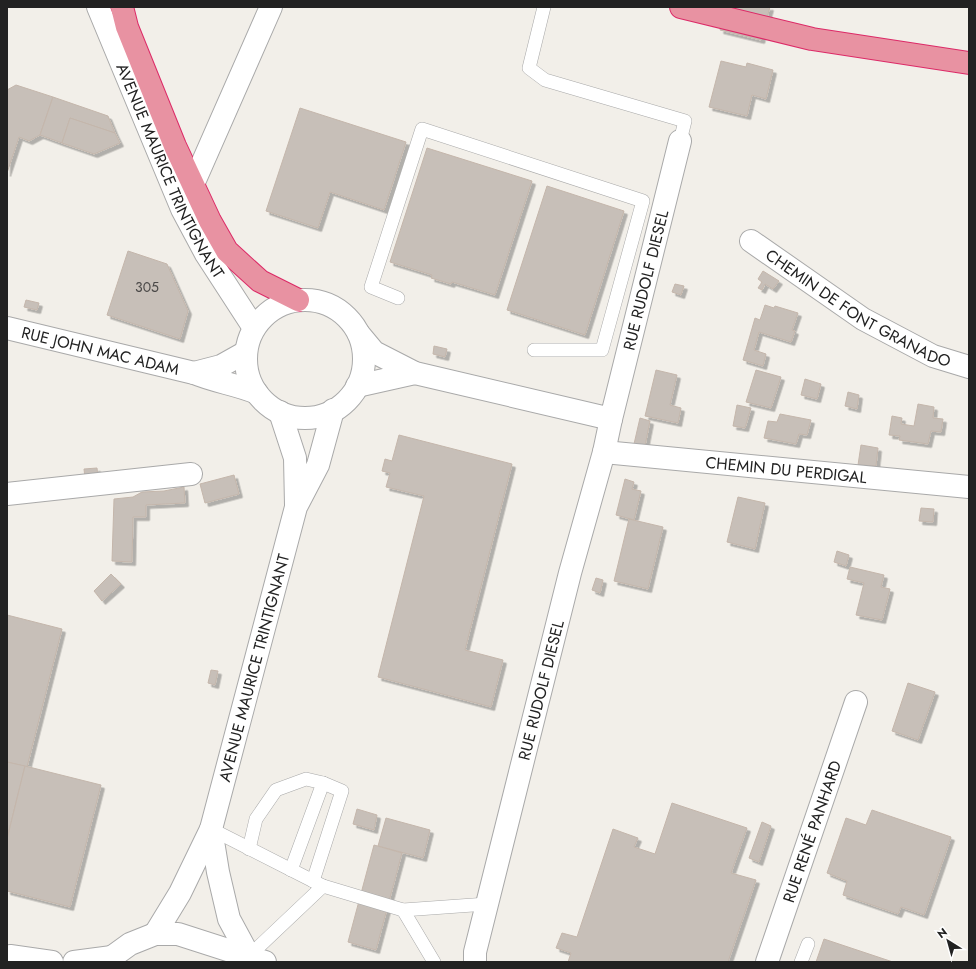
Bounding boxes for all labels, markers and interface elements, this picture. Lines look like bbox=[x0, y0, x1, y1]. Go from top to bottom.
street label: AVENUE MAURICE TRINTIGNANT bbox=[111, 59, 230, 283]
street label: RUE RUDOLF DIESEL bbox=[617, 207, 674, 352]
street label: CHEMIN DE FONT GRANADO bbox=[761, 243, 954, 372]
house number: 305 bbox=[135, 277, 159, 297]
street label: RUE JOHN MAC ADAM bbox=[19, 320, 181, 380]
street label: CHEMIN DU PERDIGAL bbox=[704, 450, 869, 489]
street label: AVENUE MAURICE TRINTIGNANT bbox=[213, 551, 295, 784]
street label: RUE RUDOLF DIESEL bbox=[512, 617, 569, 763]
street label: RUE RENÉ PANHARD bbox=[777, 757, 847, 906]
north arrow bbox=[928, 921, 968, 961]
text: N bbox=[934, 924, 950, 942]

